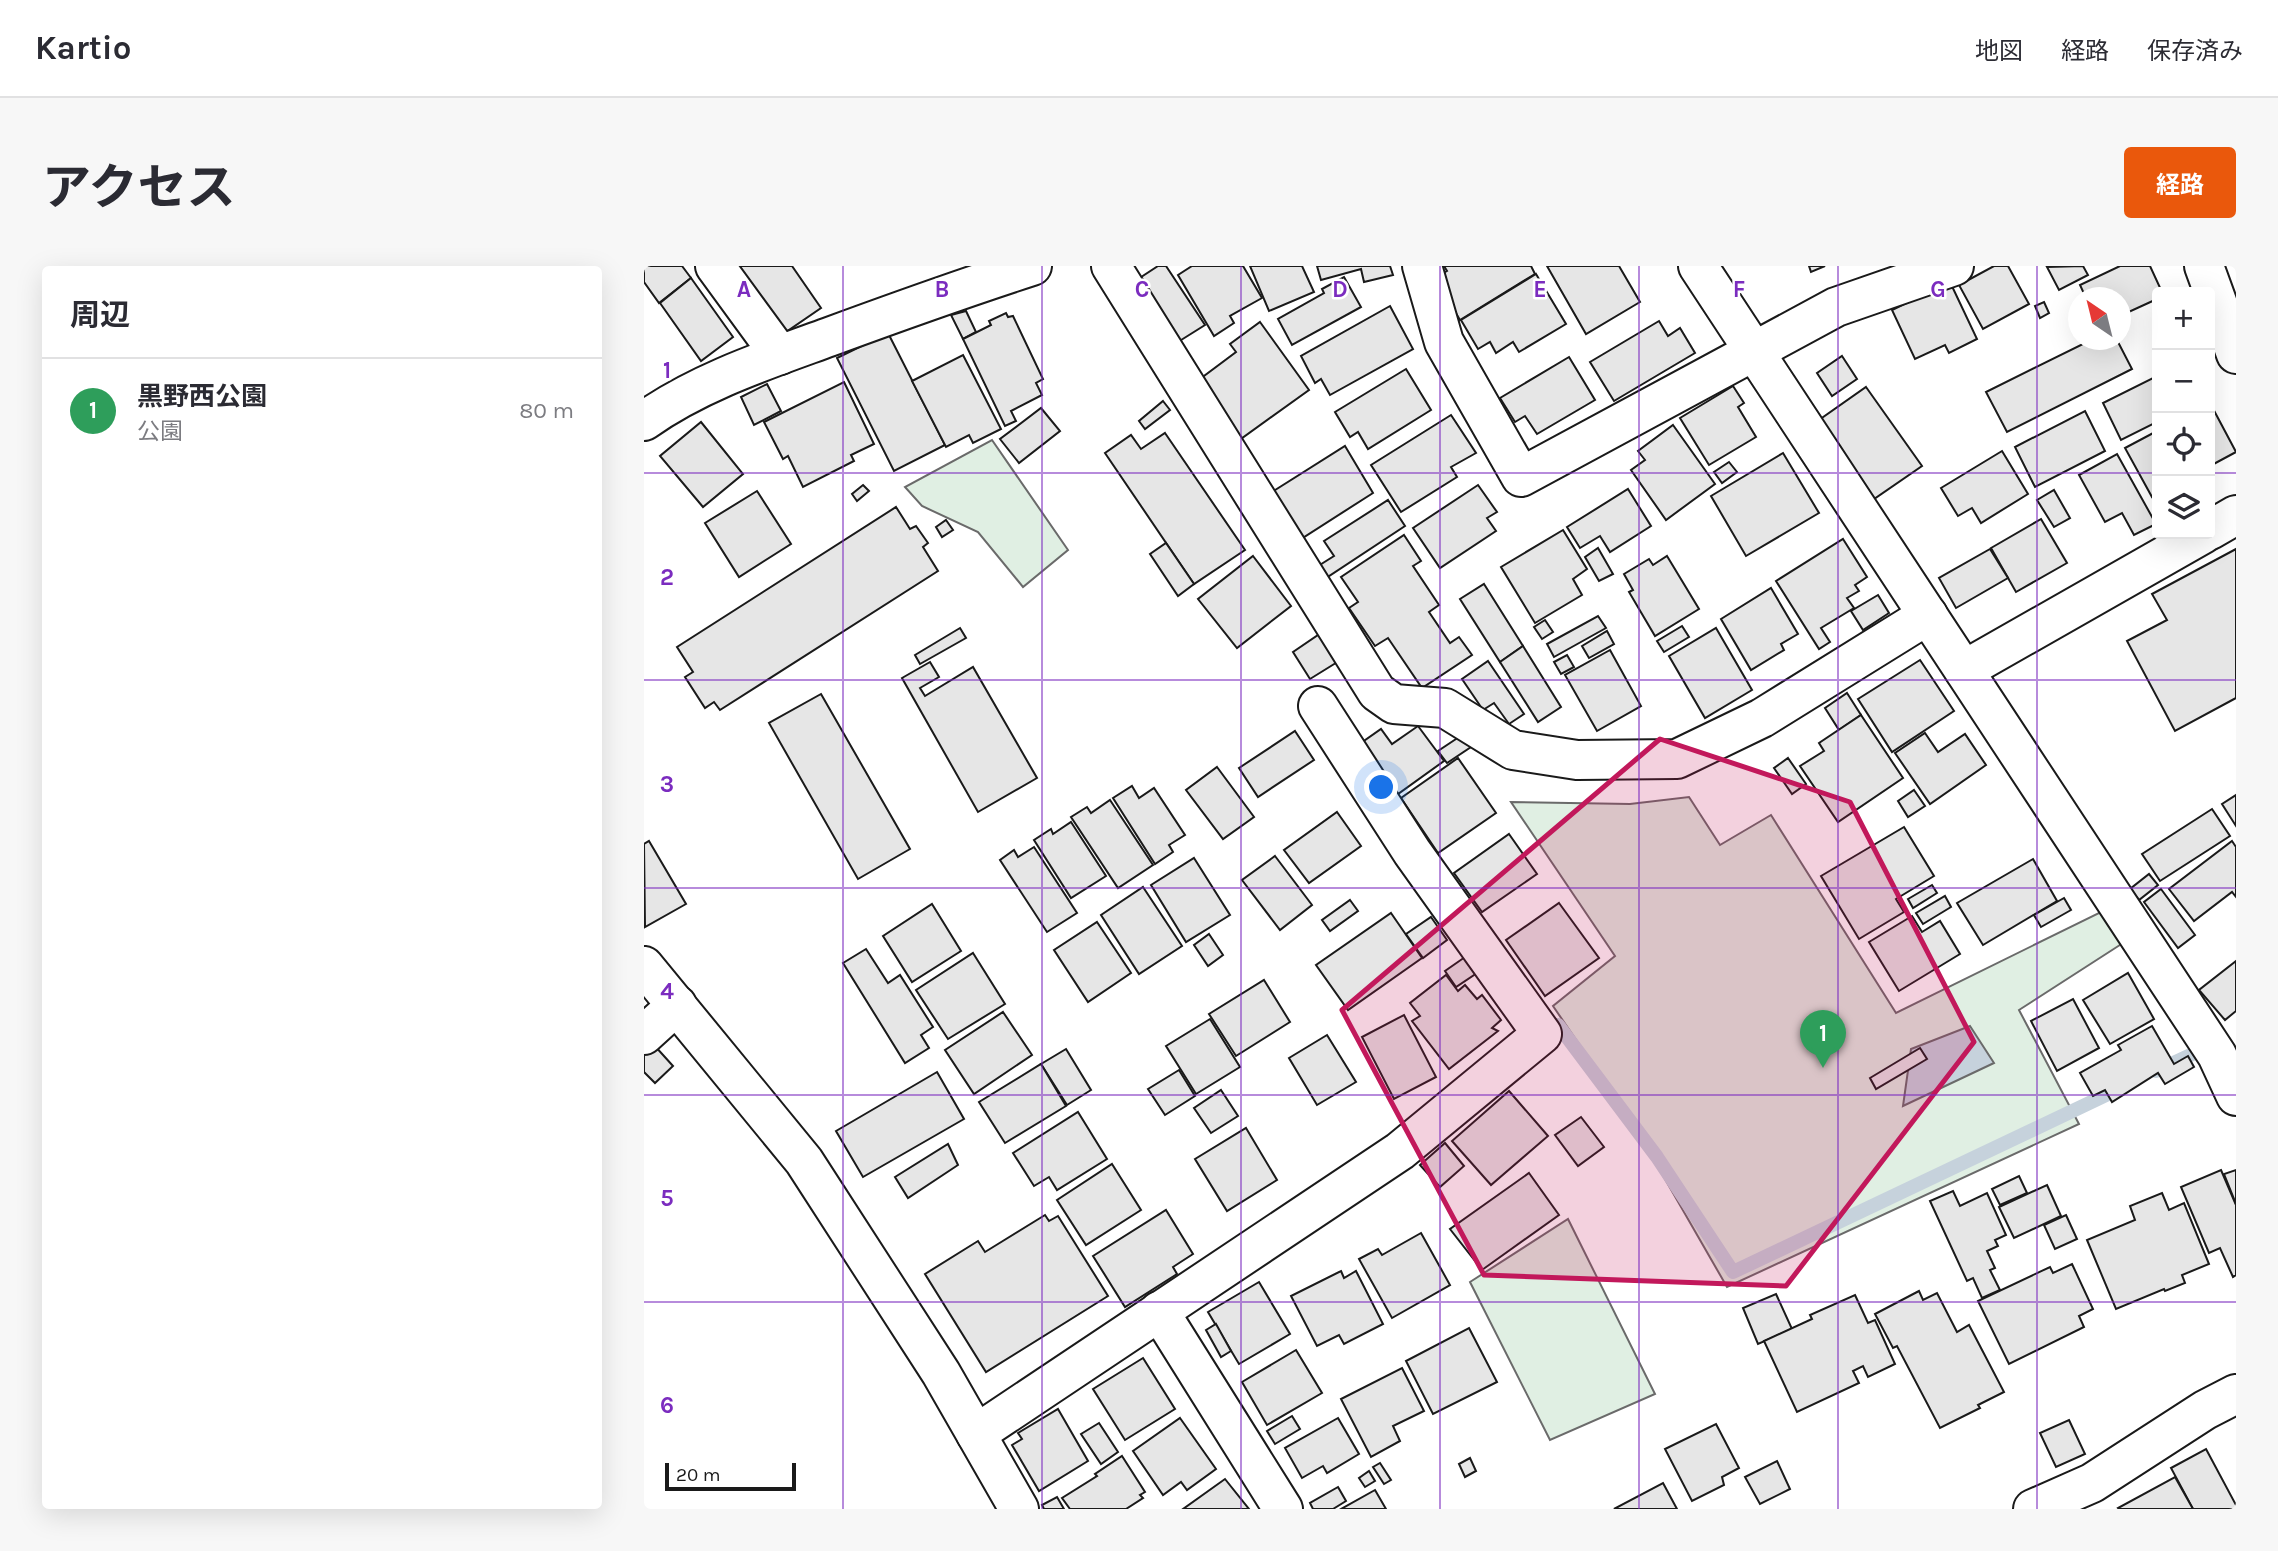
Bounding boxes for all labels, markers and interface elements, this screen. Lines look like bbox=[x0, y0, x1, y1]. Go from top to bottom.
text: Kartio bbox=[35, 29, 131, 67]
text: 地図 bbox=[1975, 37, 2023, 65]
text: 経路 bbox=[2061, 37, 2109, 65]
text: 保存済み bbox=[2147, 37, 2243, 65]
button: 経路 bbox=[2124, 147, 2236, 218]
text: アクセス bbox=[42, 159, 236, 216]
text: A bbox=[737, 276, 751, 303]
text: B bbox=[935, 276, 949, 303]
text: C bbox=[1135, 276, 1149, 303]
text: D bbox=[1332, 276, 1348, 303]
text: E bbox=[1533, 276, 1547, 303]
text: F bbox=[1733, 276, 1745, 303]
text: G bbox=[1930, 276, 1946, 303]
north arrow bbox=[2068, 287, 2131, 350]
map controls bbox=[2152, 287, 2215, 539]
button: + bbox=[2152, 287, 2215, 350]
text: 周辺 bbox=[70, 297, 130, 333]
button: − bbox=[2152, 350, 2215, 413]
text: 1 bbox=[663, 357, 671, 384]
text: 黒野西公園 bbox=[137, 381, 267, 412]
text: 1 bbox=[89, 397, 97, 424]
text: 80 m bbox=[519, 397, 574, 424]
button: locate bbox=[2152, 413, 2215, 476]
text: 公園 bbox=[137, 418, 183, 445]
button: layers bbox=[2152, 476, 2215, 539]
text: 2 bbox=[660, 564, 674, 591]
your location bbox=[1364, 770, 1398, 804]
text: 3 bbox=[660, 771, 674, 798]
text: 4 bbox=[660, 978, 674, 1005]
pin: 1 bbox=[1800, 1010, 1846, 1068]
text: 5 bbox=[660, 1185, 674, 1212]
text: 6 bbox=[660, 1392, 674, 1419]
scale bar bbox=[665, 1460, 796, 1492]
text: 20 m bbox=[676, 1464, 721, 1486]

